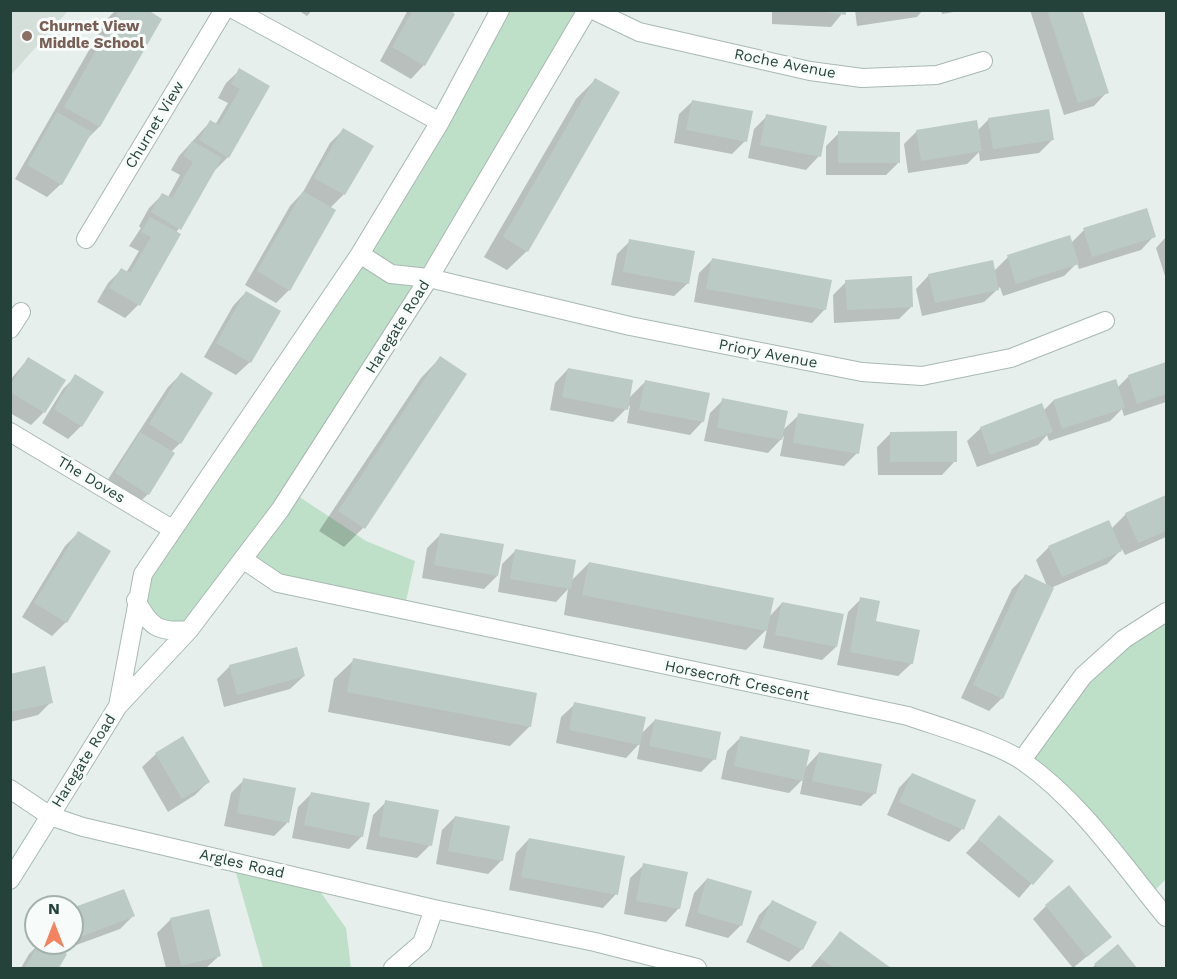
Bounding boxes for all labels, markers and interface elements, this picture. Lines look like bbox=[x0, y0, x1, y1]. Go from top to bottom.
place label: Churnet View Middle School bbox=[39, 18, 144, 53]
marker: Churnet View Middle School bbox=[20, 29, 34, 43]
street label: Roche Avenue bbox=[733, 45, 837, 83]
street label: Churnet View bbox=[122, 78, 188, 172]
street label: Haregate Road bbox=[362, 277, 434, 377]
street label: Priory Avenue bbox=[717, 336, 819, 372]
street label: The Doves bbox=[54, 453, 128, 507]
street label: Horsecroft Crescent bbox=[663, 657, 811, 705]
street label: Haregate Road bbox=[48, 711, 120, 811]
street label: Argles Road bbox=[198, 846, 286, 882]
north arrow bbox=[24, 895, 84, 955]
text: N bbox=[48, 899, 60, 918]

